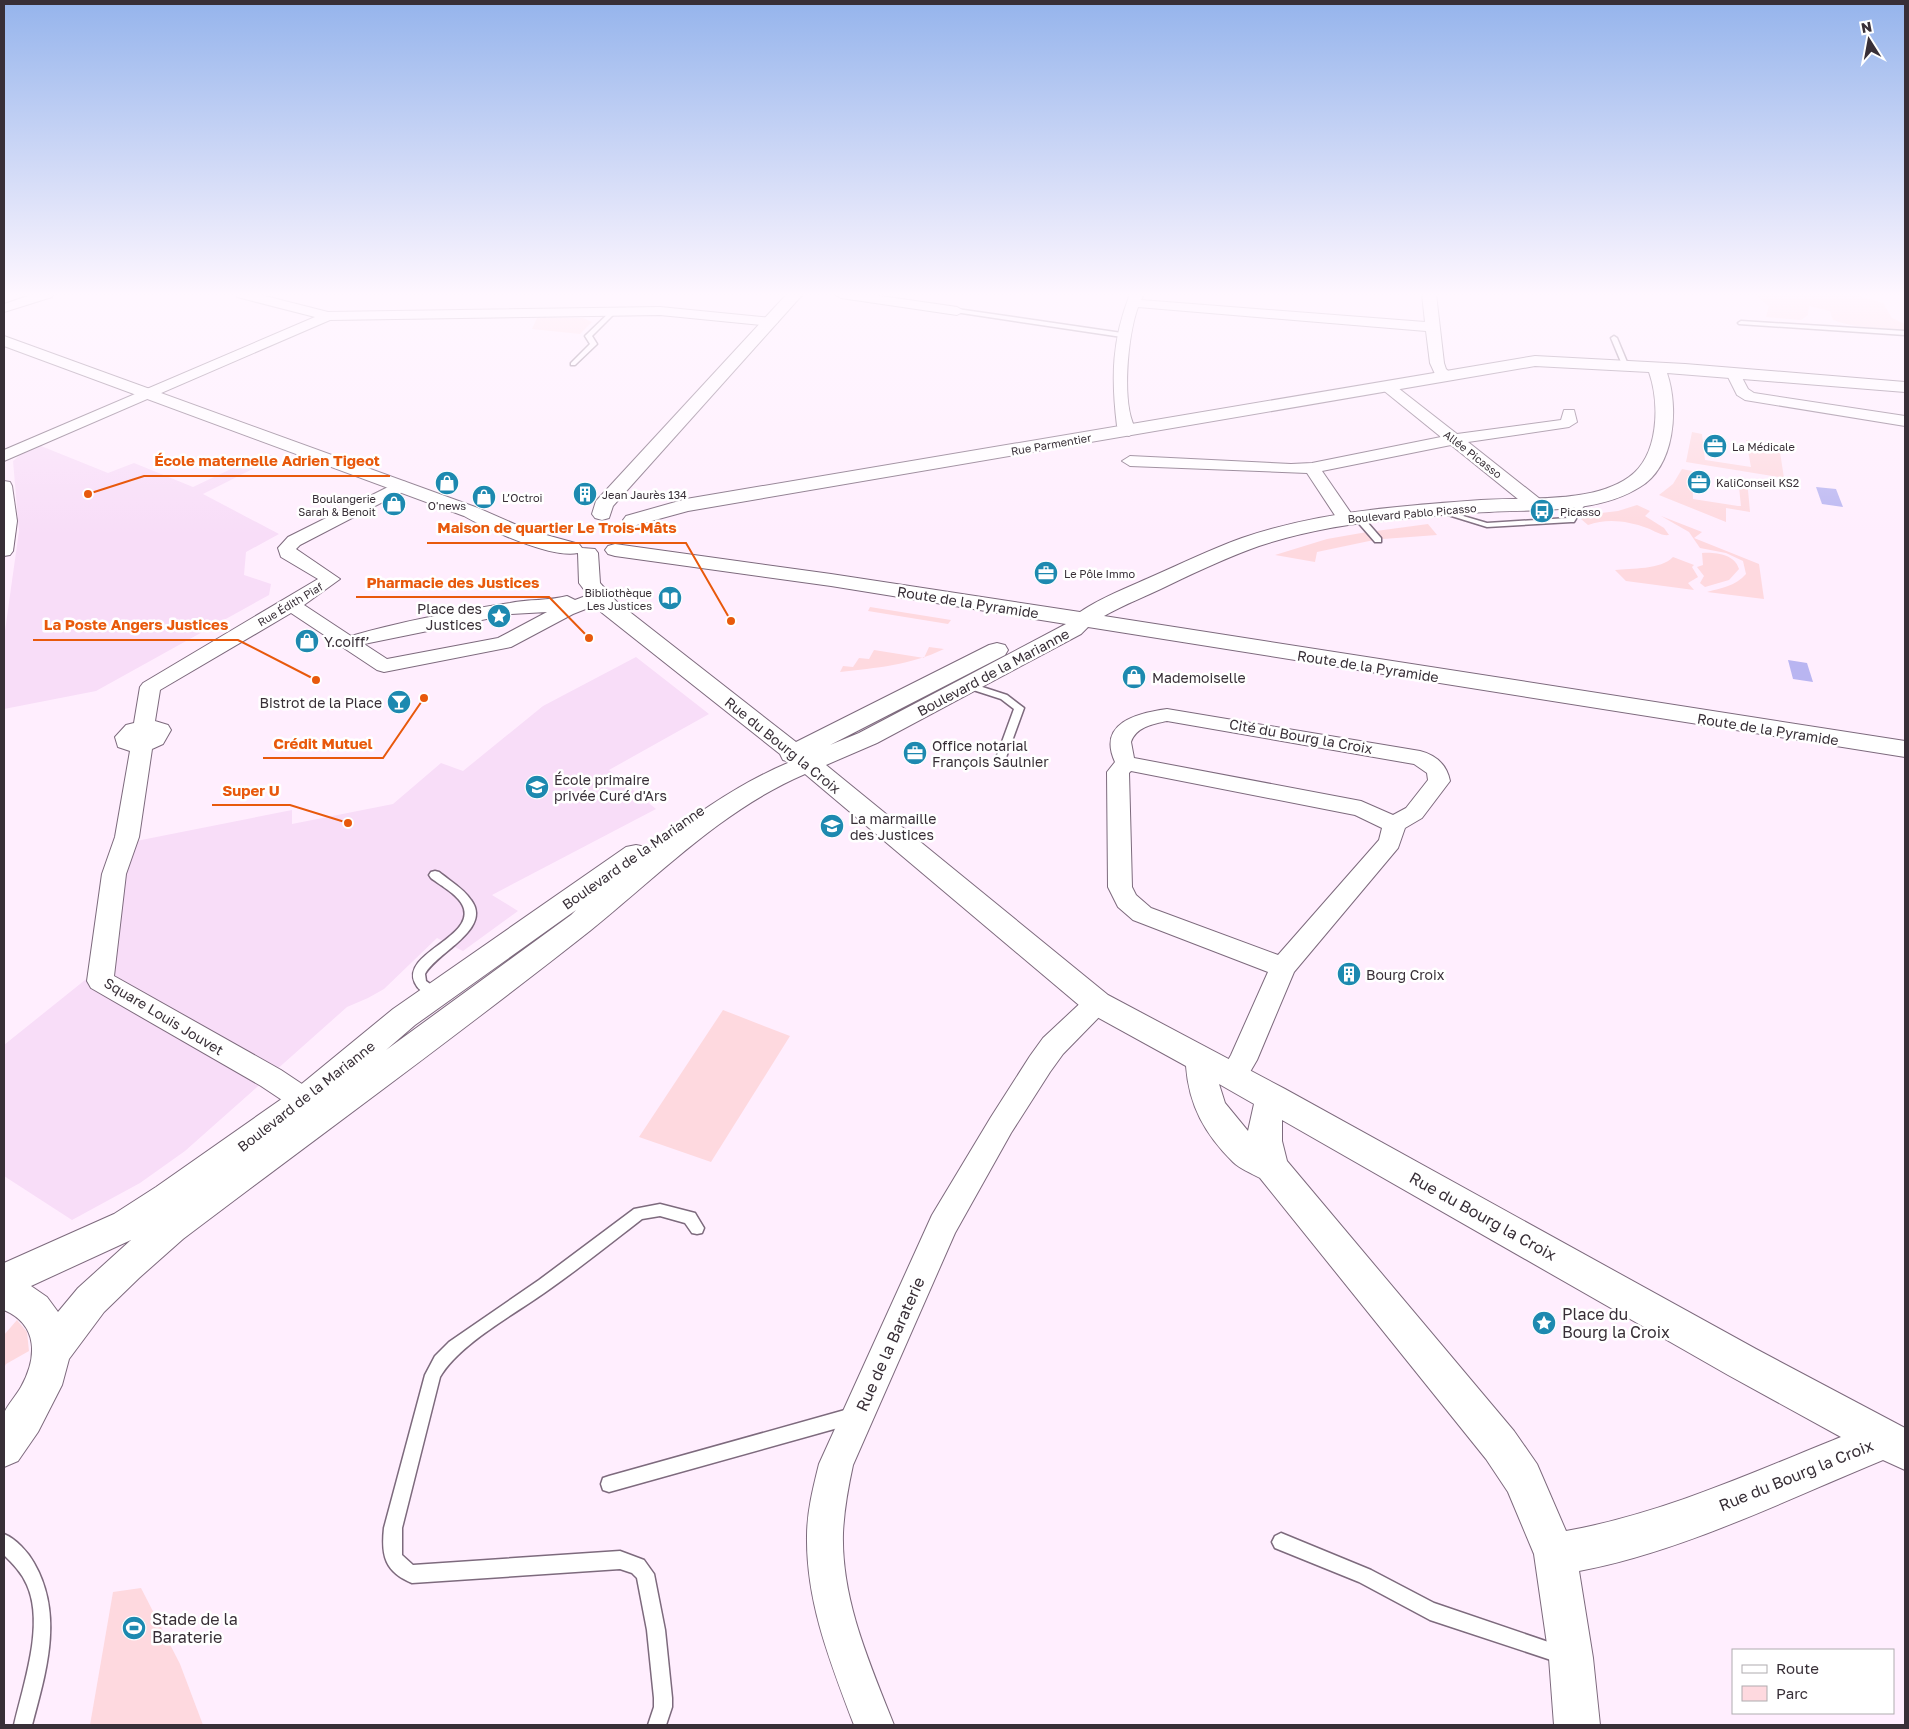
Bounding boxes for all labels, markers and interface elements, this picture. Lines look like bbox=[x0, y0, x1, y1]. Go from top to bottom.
north arrow bbox=[1844, 15, 1894, 65]
text: N bbox=[1860, 17, 1873, 36]
street label: Allée Picasso bbox=[1441, 427, 1505, 481]
street label: Rue Parmentier bbox=[1010, 430, 1093, 457]
office icon: La Médicale bbox=[1702, 433, 1728, 459]
place label: La Médicale bbox=[1732, 440, 1795, 453]
callout: École maternelle Adrien Tigeot bbox=[144, 446, 390, 476]
text: École maternelle Adrien Tigeot bbox=[154, 451, 380, 469]
office icon: KaliConseil KS2 bbox=[1686, 469, 1712, 495]
shop icon: O'news bbox=[434, 470, 460, 496]
place label: KaliConseil KS2 bbox=[1716, 476, 1799, 489]
building icon: Jean Jaurès 134 bbox=[572, 481, 598, 507]
shop icon: L’Octroi bbox=[471, 484, 497, 510]
place label: Jean Jaurès 134 bbox=[602, 488, 687, 501]
shop icon: Boulangerie Sarah & Benoit bbox=[381, 491, 407, 517]
place label: L’Octroi bbox=[502, 491, 543, 504]
place label: Boulangerie Sarah & Benoit bbox=[298, 492, 376, 518]
bus stop icon: Picasso bbox=[1529, 498, 1555, 524]
place label: O'news bbox=[428, 499, 466, 512]
street label: Boulevard Pablo Picasso bbox=[1347, 501, 1477, 525]
place label: Picasso bbox=[1560, 505, 1601, 518]
callout: Maison de quartier Le Trois-Mâts bbox=[427, 513, 686, 543]
text: Maison de quartier Le Trois-Mâts bbox=[437, 518, 677, 536]
office icon: Le Pôle Immo bbox=[1033, 560, 1059, 586]
callout: Pharmacie des Justices bbox=[356, 567, 549, 597]
place label: Le Pôle Immo bbox=[1064, 567, 1135, 580]
text: Pharmacie des Justices bbox=[367, 573, 539, 591]
street label: Rue Édith Piaf bbox=[255, 579, 325, 629]
street label: Route de la Pyramide bbox=[896, 582, 1040, 622]
library icon: Bibliothèque Les Justices bbox=[657, 585, 683, 611]
place label: Bibliothèque Les Justices bbox=[585, 586, 652, 612]
place label: Place des Justices bbox=[417, 600, 482, 633]
place icon: Place des Justices bbox=[486, 603, 512, 629]
callout: La Poste Angers Justices bbox=[33, 610, 238, 640]
text: La Poste Angers Justices bbox=[44, 615, 228, 633]
street label: Boulevard de la Marianne bbox=[914, 625, 1072, 719]
shop icon: Y.coiff’ bbox=[294, 628, 320, 654]
place label: Y.coiff’ bbox=[324, 633, 370, 650]
street label: Route de la Pyramide bbox=[1296, 646, 1440, 686]
shop icon: Mademoiselle bbox=[1121, 664, 1147, 690]
place label: Mademoiselle bbox=[1152, 669, 1246, 686]
bar icon: Bistrot de la Place bbox=[386, 689, 412, 715]
street label: Rue du Bourg la Croix bbox=[722, 693, 845, 797]
place label: Bistrot de la Place bbox=[260, 694, 382, 711]
street label: Route de la Pyramide bbox=[1696, 709, 1840, 749]
street label: Cité du Bourg la Croix bbox=[1228, 715, 1374, 757]
callout: Crédit Mutuel bbox=[263, 728, 383, 758]
text: Crédit Mutuel bbox=[273, 734, 373, 752]
place label: Office notarial François Saulnier bbox=[932, 737, 1049, 770]
office icon: Office notarial François Saulnier bbox=[902, 740, 928, 766]
place label: École primaire privée Curé d'Ars bbox=[554, 771, 667, 804]
school or university icon: École primaire privée Curé d'Ars bbox=[524, 774, 550, 800]
callout: Super U bbox=[212, 775, 290, 805]
text: Super U bbox=[222, 781, 280, 799]
street label: Boulevard de la Marianne bbox=[559, 801, 707, 913]
place label: La marmaille des Justices bbox=[850, 810, 936, 843]
school or university icon: La marmaille des Justices bbox=[819, 813, 845, 839]
building icon: Bourg Croix bbox=[1336, 961, 1362, 987]
place label: Bourg Croix bbox=[1366, 966, 1445, 983]
street label: Square Louis Jouvet bbox=[101, 974, 227, 1058]
street label: Boulevard de la Marianne bbox=[234, 1037, 378, 1155]
street label: Rue du Bourg la Croix bbox=[1406, 1167, 1560, 1265]
street label: Rue de la Baraterie bbox=[851, 1274, 929, 1414]
place label: Place du Bourg la Croix bbox=[1562, 1304, 1670, 1342]
place icon: Place du Bourg la Croix bbox=[1531, 1310, 1557, 1336]
street label: Rue du Bourg la Croix bbox=[1716, 1435, 1876, 1515]
place label: Stade de la Baraterie bbox=[152, 1609, 238, 1647]
sports icon: Stade de la Baraterie bbox=[121, 1615, 147, 1641]
legend bbox=[1732, 1649, 1894, 1714]
text: Route bbox=[1776, 1659, 1819, 1677]
text: Parc bbox=[1776, 1684, 1808, 1702]

